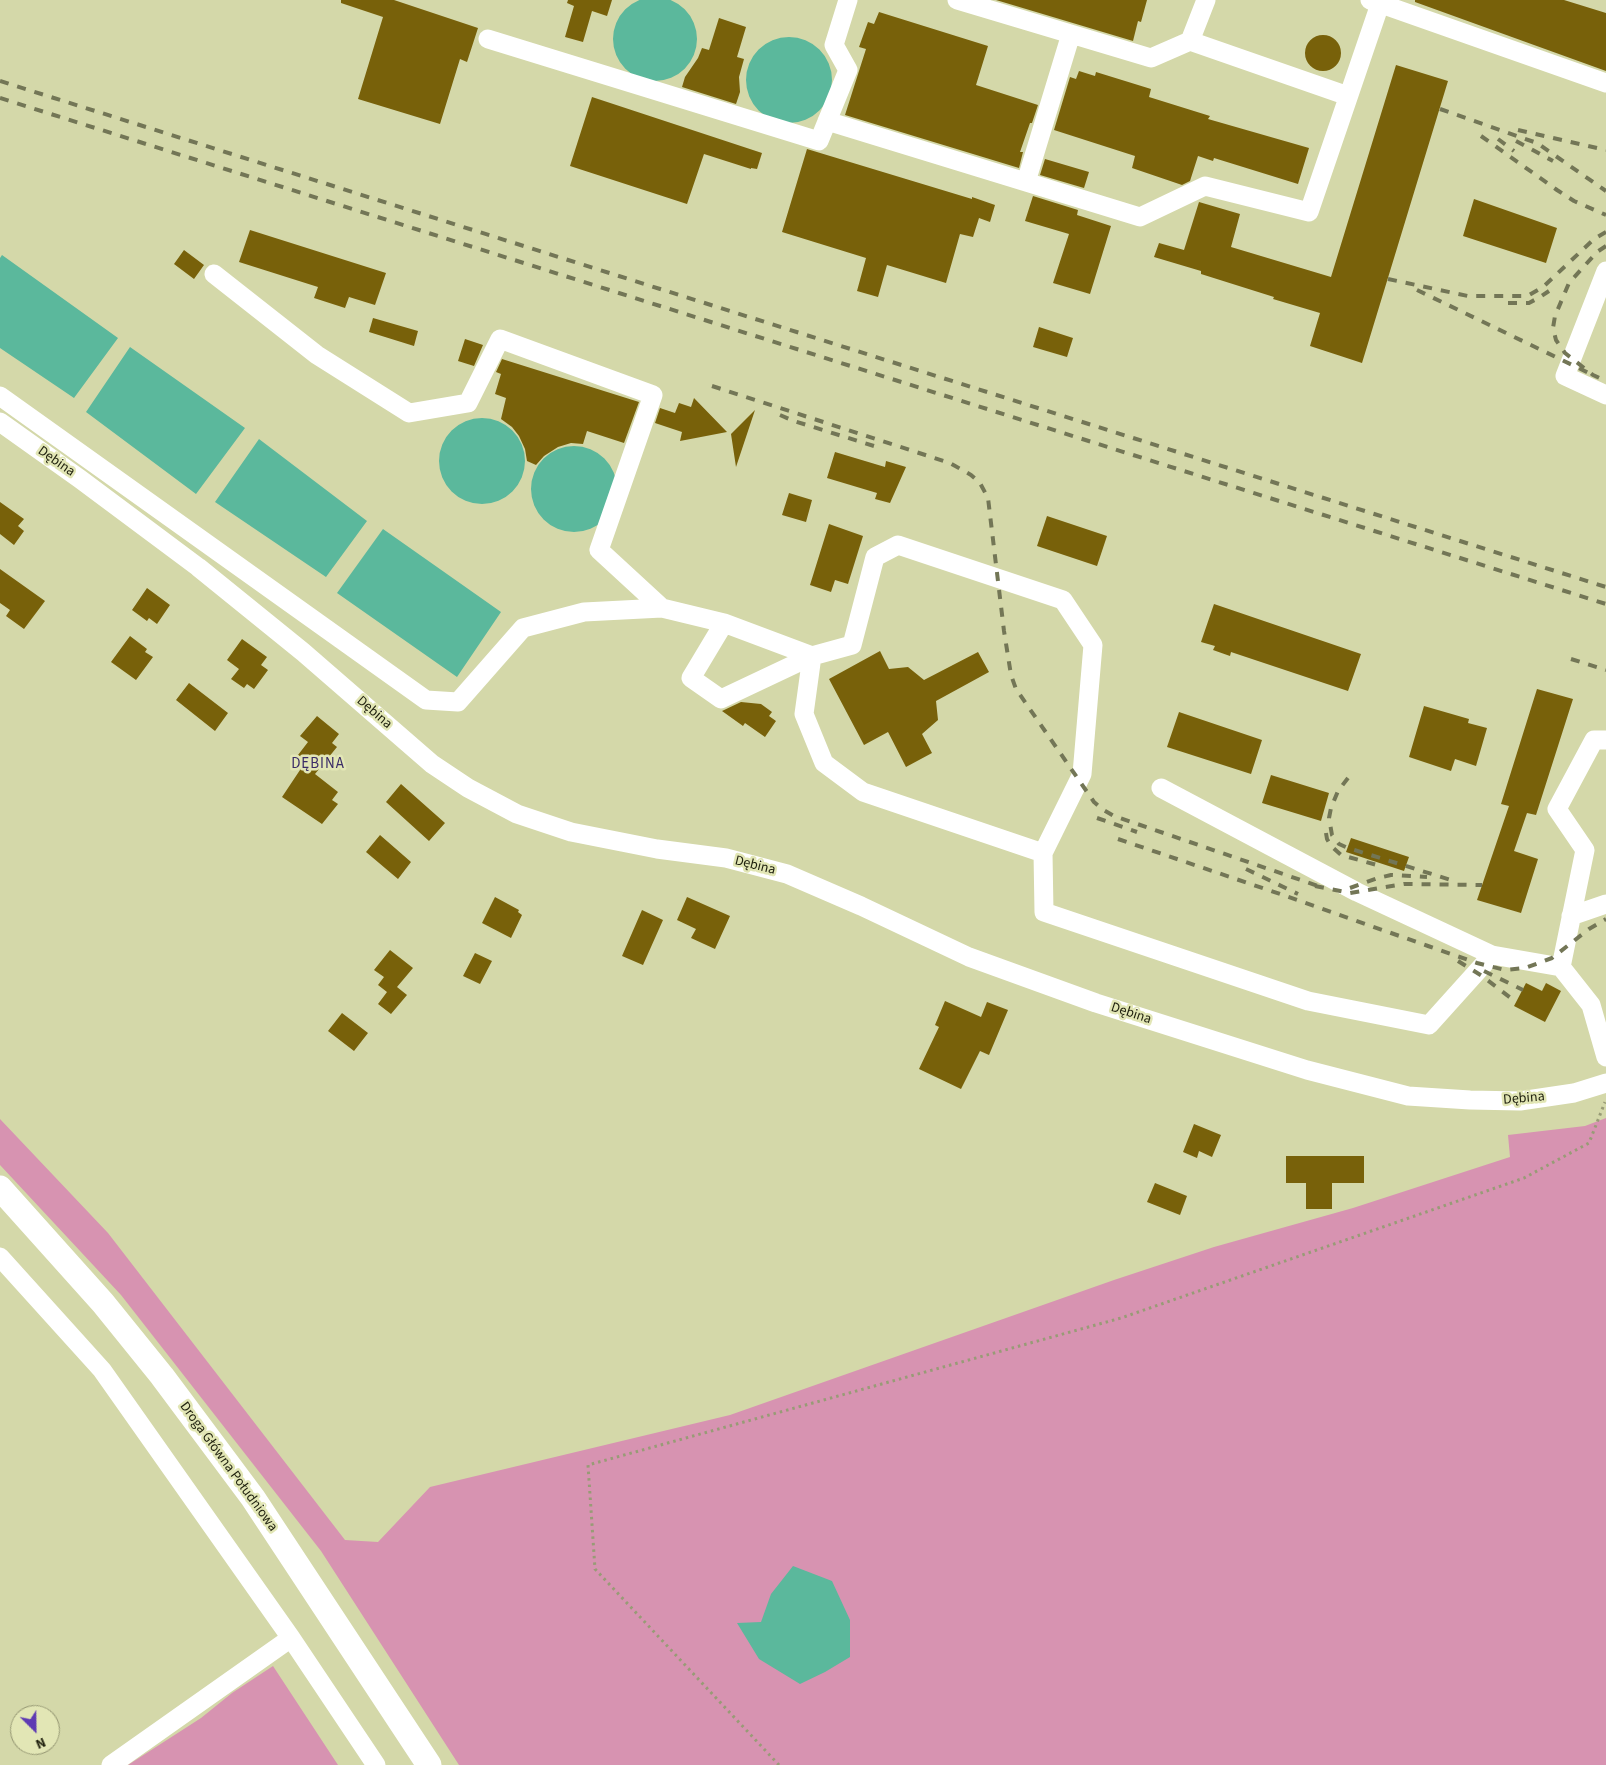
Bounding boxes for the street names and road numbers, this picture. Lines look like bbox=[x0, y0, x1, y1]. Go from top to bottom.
street label: Dębina bbox=[34, 443, 78, 481]
street label: Dębina bbox=[353, 693, 395, 733]
street label: Dębina bbox=[733, 853, 777, 879]
street label: Dębina bbox=[1109, 1000, 1153, 1028]
street label: Dębina bbox=[1503, 1089, 1545, 1109]
street label: Droga Główna Południowa bbox=[175, 1399, 281, 1535]

